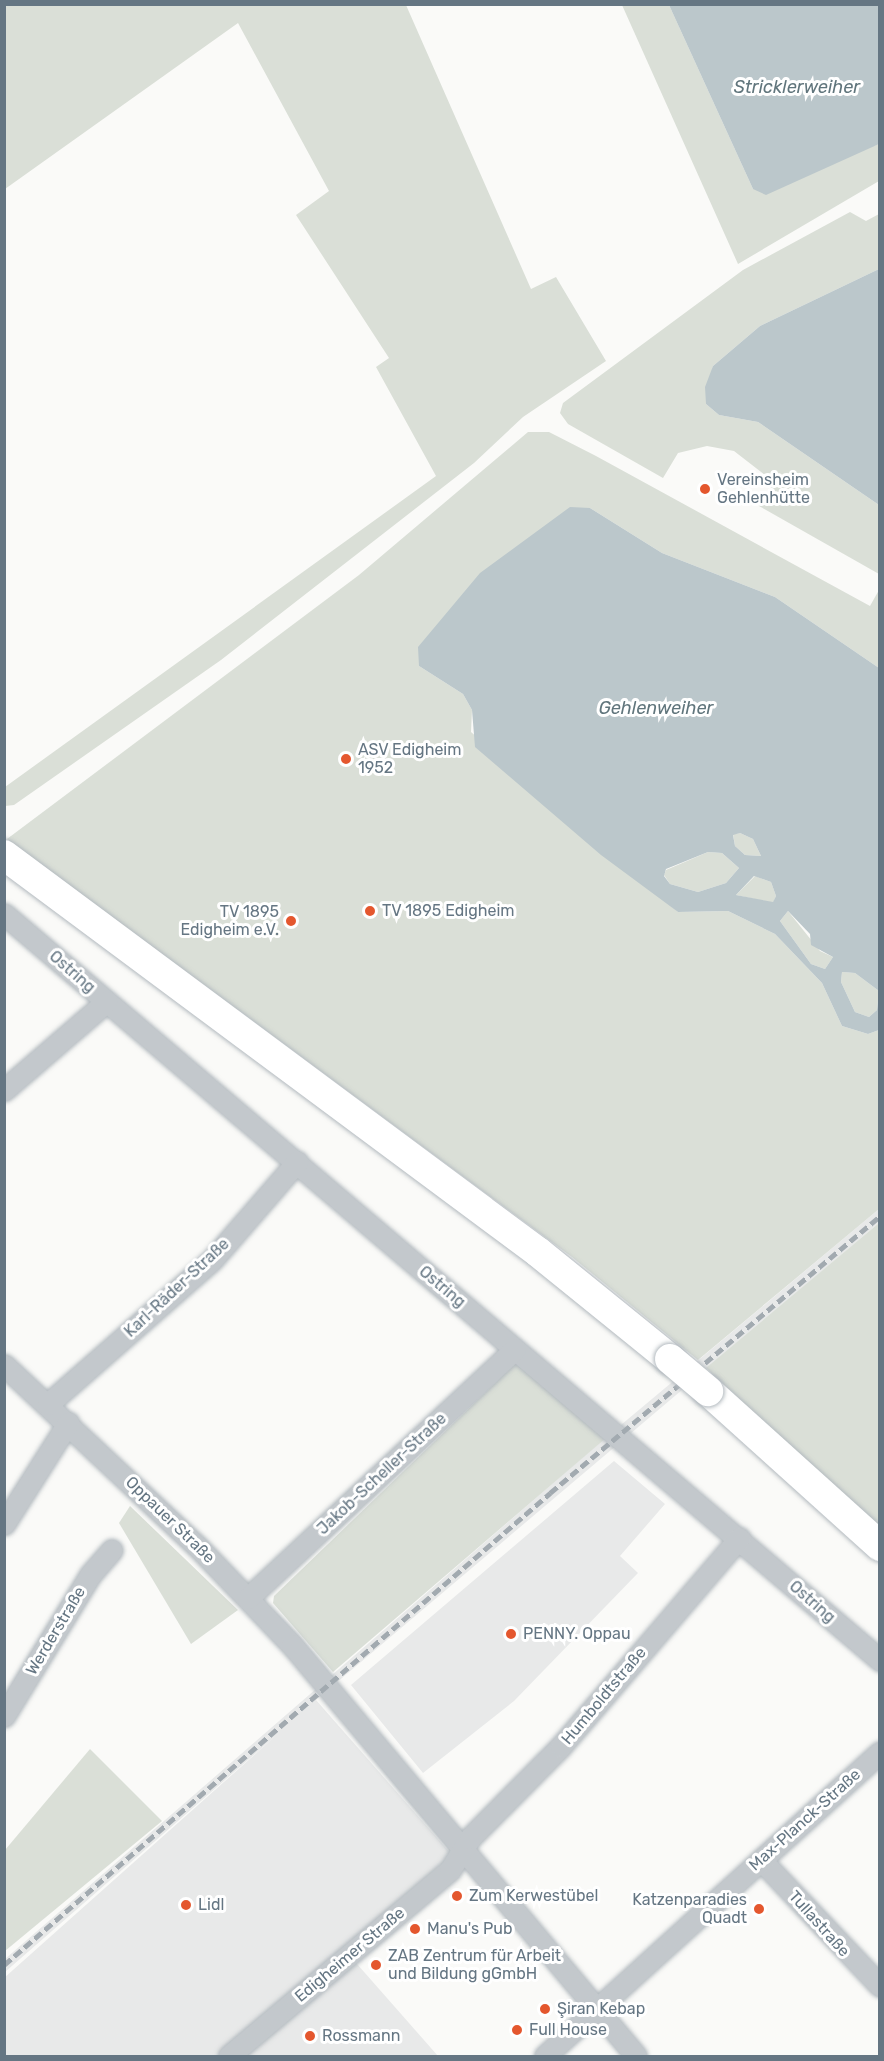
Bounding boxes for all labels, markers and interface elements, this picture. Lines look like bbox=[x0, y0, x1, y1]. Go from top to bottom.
water label: Stricklerweiher bbox=[734, 76, 860, 98]
place label: Vereinsheim Gehlenhütte bbox=[717, 470, 810, 508]
marker: Vereinsheim Gehlenhütte bbox=[698, 482, 712, 496]
water label: Gehlenweiher bbox=[599, 697, 713, 719]
place label: ASV Edigheim 1952 bbox=[358, 740, 462, 778]
marker: ASV Edigheim 1952 bbox=[339, 752, 353, 766]
place label: TV 1895 Edigheim bbox=[382, 901, 515, 921]
place label: TV 1895 Edigheim e.V. bbox=[180, 902, 279, 940]
marker: TV 1895 Edigheim bbox=[363, 904, 377, 918]
marker: TV 1895 Edigheim e.V. bbox=[284, 914, 298, 928]
street label: Ostring bbox=[45, 947, 99, 997]
street label: Karl-Räder-Straße bbox=[121, 1235, 233, 1341]
street label: Ostring bbox=[415, 1262, 469, 1312]
street label: Jakob-Scheller-Straße bbox=[313, 1409, 451, 1539]
street label: Oppauer Straße bbox=[121, 1473, 219, 1567]
street label: Ostring bbox=[785, 1577, 839, 1627]
street label: Werderstraße bbox=[22, 1583, 90, 1679]
place label: PENNY. Oppau bbox=[523, 1624, 631, 1644]
marker: PENNY. Oppau bbox=[504, 1627, 518, 1641]
street label: Humboldtstraße bbox=[558, 1643, 650, 1749]
street label: Max-Planck-Straße bbox=[745, 1765, 865, 1875]
place label: Zum Kerwestübel bbox=[469, 1886, 598, 1906]
street label: Tullastraße bbox=[784, 1887, 854, 1961]
marker: Zum Kerwestübel bbox=[450, 1889, 464, 1903]
place label: Katzenparadies Quadt bbox=[632, 1890, 747, 1928]
place label: Lidl bbox=[198, 1895, 224, 1915]
marker: Lidl bbox=[179, 1898, 193, 1912]
marker: Katzenparadies Quadt bbox=[752, 1902, 766, 1916]
street label: Edigheimer Straße bbox=[291, 1903, 409, 2007]
place label: Manu's Pub bbox=[427, 1919, 512, 1939]
marker: Manu's Pub bbox=[408, 1922, 422, 1936]
place label: ZAB Zentrum für Arbeit und Bildung gGmbH bbox=[388, 1946, 562, 1984]
marker: ZAB Zentrum für Arbeit und Bildung gGmbH bbox=[369, 1958, 383, 1972]
place label: Şiran Kebap bbox=[557, 1999, 645, 2019]
marker: Şiran Kebap bbox=[538, 2002, 552, 2016]
place label: Full House bbox=[529, 2020, 607, 2040]
marker: Full House bbox=[510, 2023, 524, 2037]
place label: Rossmann bbox=[322, 2026, 400, 2046]
marker: Rossmann bbox=[303, 2029, 317, 2043]

